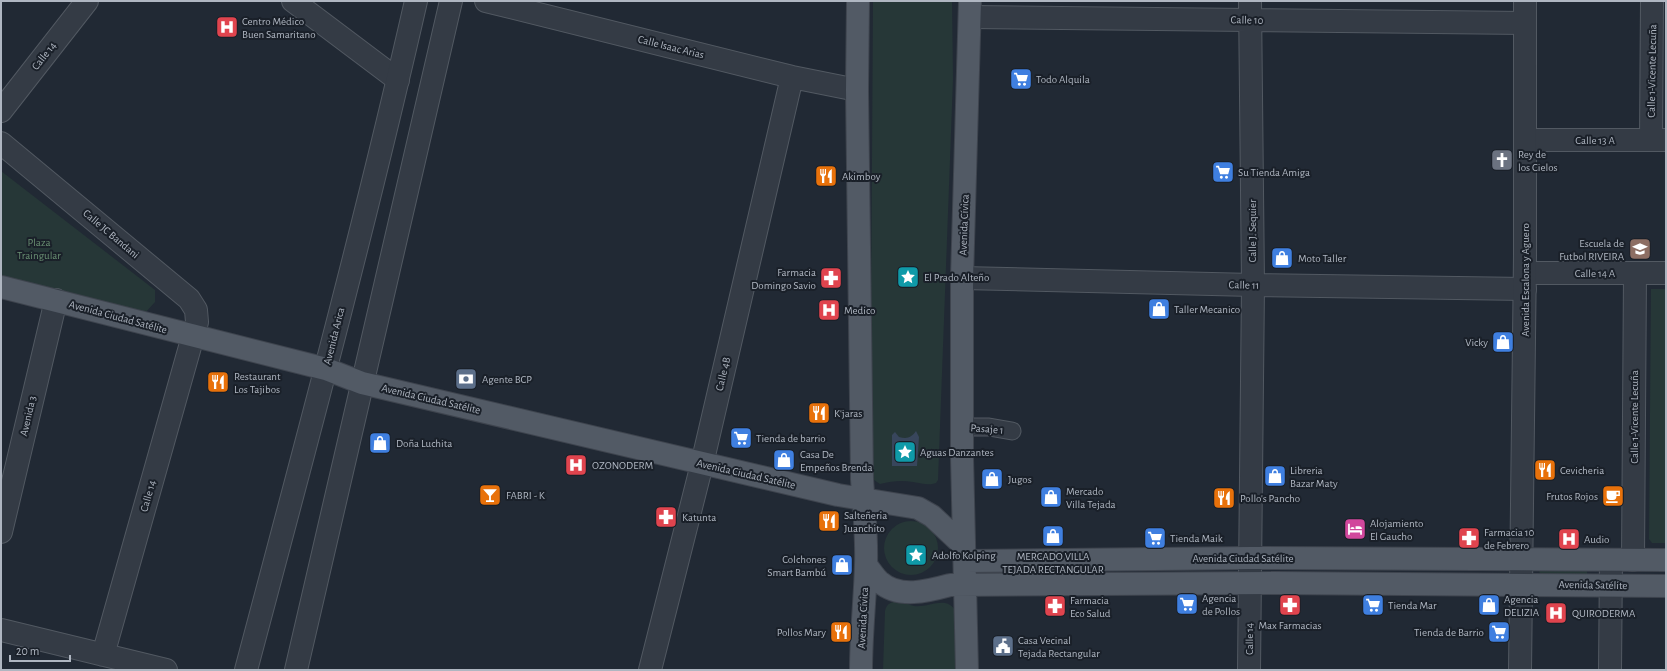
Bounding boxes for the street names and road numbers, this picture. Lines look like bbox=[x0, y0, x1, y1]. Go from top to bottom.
street label: Calle 10 bbox=[1231, 14, 1264, 26]
street label: Calle 1-Vicente Lecuña bbox=[1646, 24, 1658, 118]
street label: Calle Isaac Arias bbox=[637, 33, 705, 61]
street label: Calle 14 bbox=[30, 40, 58, 72]
street label: Calle 13 A bbox=[1575, 135, 1615, 146]
street label: Avenida Cívica bbox=[957, 194, 971, 256]
street label: Calle J. Sequier bbox=[1247, 199, 1258, 263]
street label: Calle JC Bandani bbox=[81, 207, 141, 261]
street label: Avenida Escalona y Aguero bbox=[1520, 223, 1531, 337]
street label: Calle 14 A bbox=[1575, 268, 1616, 279]
street label: Calle 11 bbox=[1229, 279, 1259, 291]
street label: Avenida Ciudad Satélite bbox=[68, 299, 168, 335]
street label: Avenida Arica bbox=[322, 306, 346, 366]
street label: Calle 4B bbox=[714, 356, 732, 392]
street label: Calle 1-Vicente Lecuña bbox=[1629, 370, 1640, 464]
street label: Avenida Ciudad Satélite bbox=[380, 382, 482, 416]
street label: Avenida 3 bbox=[18, 394, 38, 437]
street label: Pasaje 1 bbox=[970, 422, 1004, 436]
street label: Avenida Ciudad Satélite bbox=[695, 457, 797, 491]
street label: Calle 14 bbox=[138, 479, 158, 513]
street label: Avenida Ciudad Satélite bbox=[1192, 553, 1294, 564]
street label: Avenida Satélite bbox=[1558, 579, 1628, 591]
street label: Avenida Cívica bbox=[856, 587, 870, 649]
street label: Calle 14 bbox=[1244, 623, 1255, 655]

